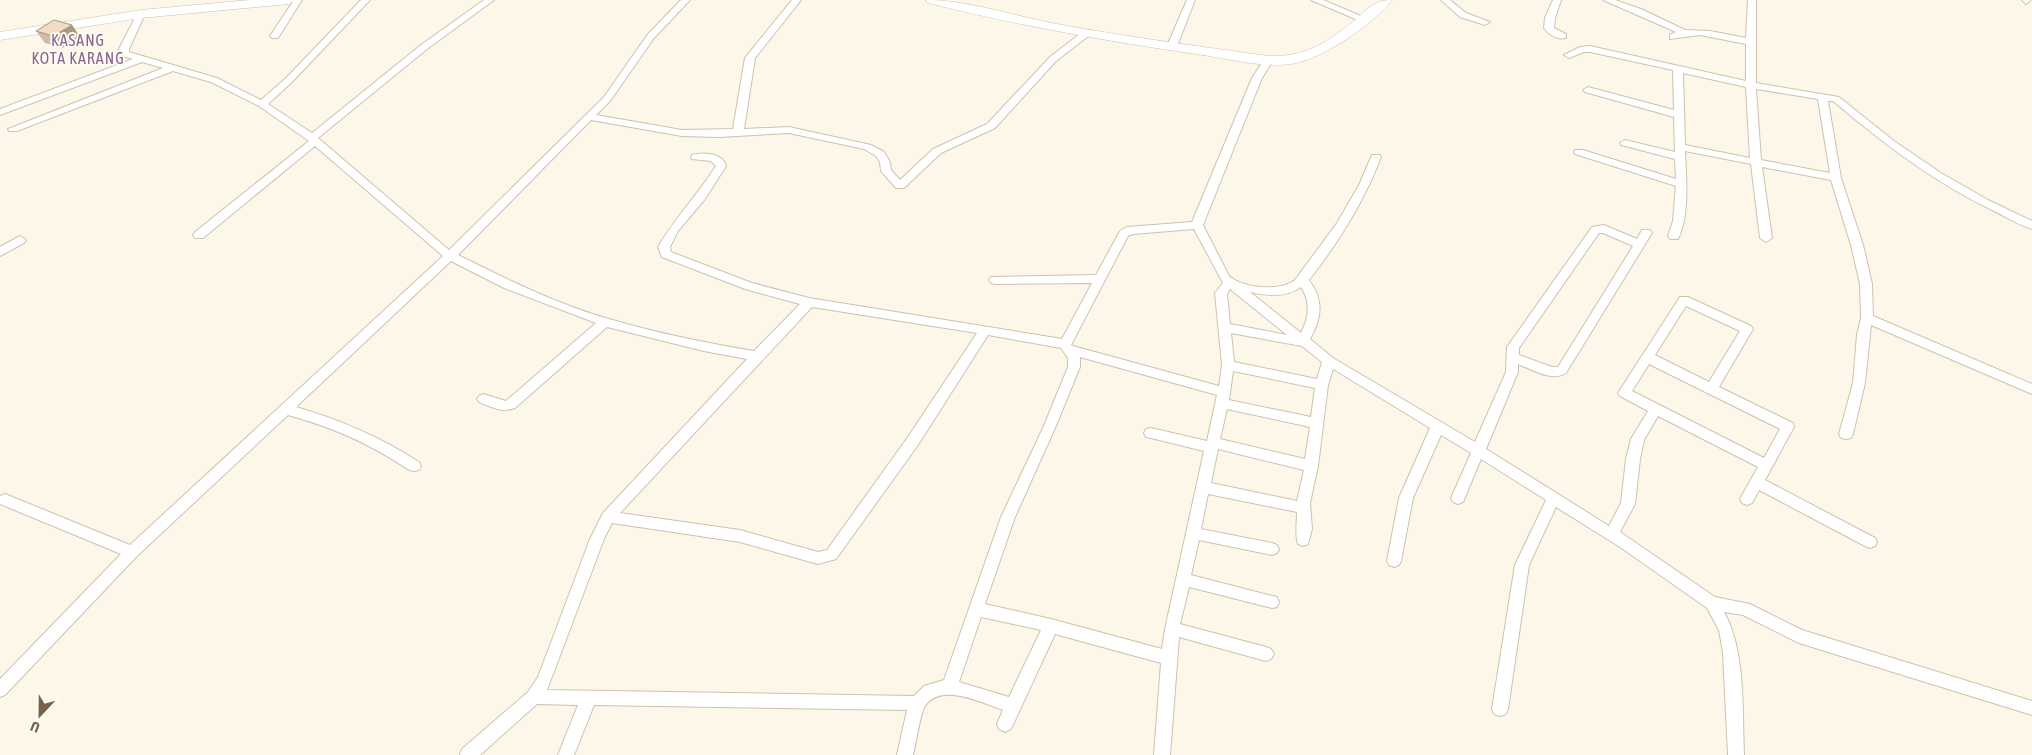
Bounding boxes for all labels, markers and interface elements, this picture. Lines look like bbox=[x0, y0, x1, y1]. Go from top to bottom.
district label: KASANG KOTA KARANG bbox=[31, 31, 125, 67]
north arrow bbox=[15, 690, 65, 740]
text: U bbox=[28, 718, 42, 736]

